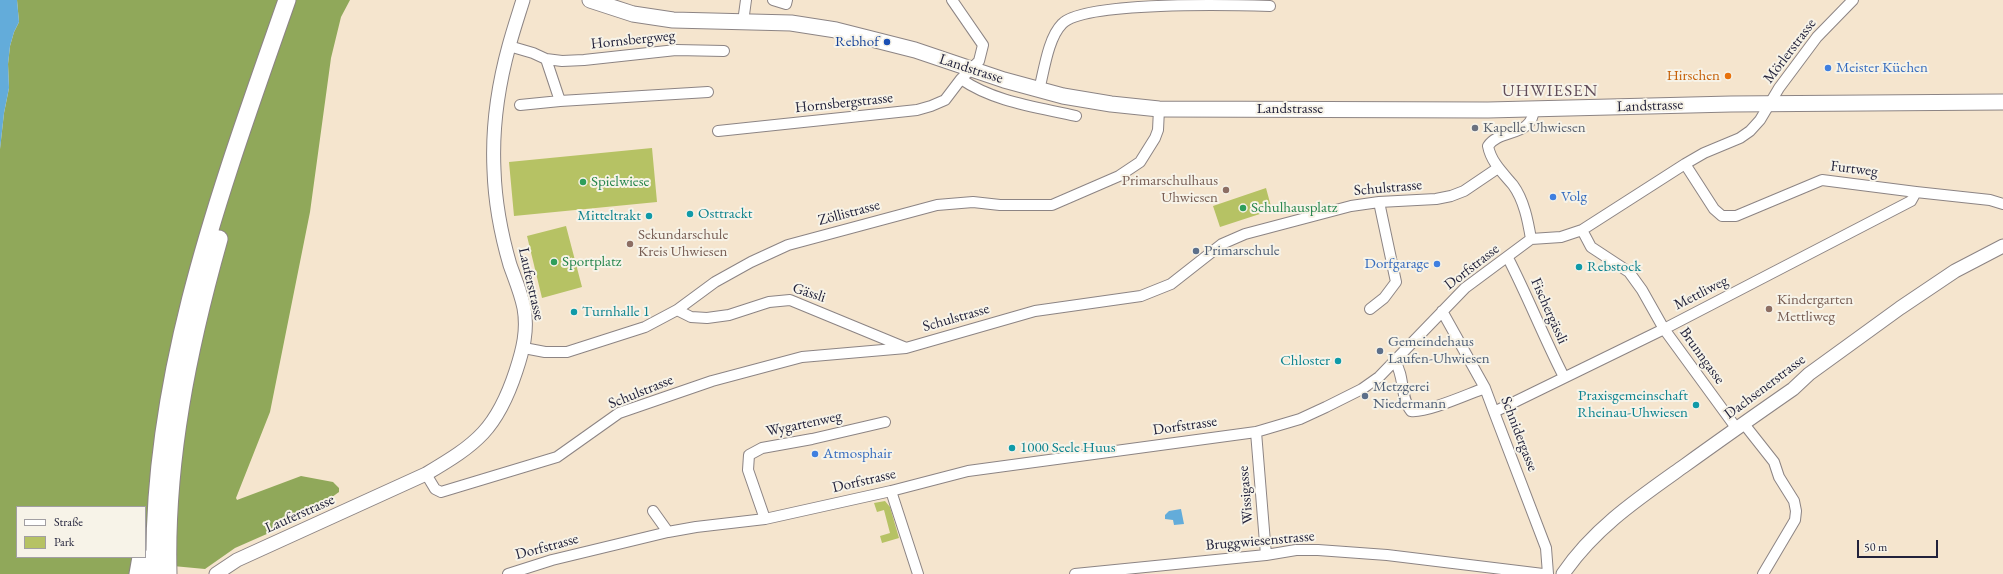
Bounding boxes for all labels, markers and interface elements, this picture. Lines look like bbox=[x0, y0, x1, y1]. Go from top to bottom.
street label: Mörlerstrasse bbox=[1760, 15, 1820, 87]
street label: Hornsbergweg bbox=[590, 27, 676, 53]
place label: Rebhof bbox=[835, 33, 879, 51]
marker: Rebhof bbox=[882, 37, 892, 47]
street label: Landstrasse bbox=[937, 50, 1005, 88]
place label: Meister Küchen bbox=[1836, 59, 1928, 77]
marker: Meister Küchen bbox=[1823, 63, 1833, 73]
place label: Hirschen bbox=[1667, 67, 1720, 85]
marker: Hirschen bbox=[1723, 71, 1733, 81]
district label: UHWIESEN bbox=[1502, 81, 1598, 101]
street label: Hornsbergstrasse bbox=[794, 89, 894, 117]
street label: Landstrasse bbox=[1617, 96, 1683, 116]
street label: Landstrasse bbox=[1257, 100, 1323, 118]
place label: Kapelle Uhwiesen bbox=[1483, 119, 1586, 137]
marker: Kapelle Uhwiesen bbox=[1470, 123, 1480, 133]
street label: Furtweg bbox=[1829, 157, 1879, 181]
place label: Primarschulhaus Uhwiesen bbox=[1122, 172, 1218, 207]
place label: Spielwiese bbox=[591, 173, 649, 191]
street label: Schulstrasse bbox=[1353, 176, 1423, 200]
marker: Spielwiese bbox=[578, 177, 588, 187]
marker: Primarschulhaus Uhwiesen bbox=[1221, 185, 1231, 195]
place label: Volg bbox=[1561, 188, 1587, 206]
marker: Volg bbox=[1548, 192, 1558, 202]
street label: Zöllistrasse bbox=[816, 196, 882, 230]
place label: Schulhausplatz bbox=[1251, 199, 1337, 217]
marker: Schulhausplatz bbox=[1238, 203, 1248, 213]
place label: Osttrackt bbox=[698, 205, 753, 223]
place label: Mitteltrakt bbox=[577, 207, 641, 225]
marker: Osttrackt bbox=[685, 209, 695, 219]
marker: Mitteltrakt bbox=[644, 211, 654, 221]
place label: Sekundarschule Kreis Uhwiesen bbox=[638, 226, 728, 261]
marker: Sekundarschule Kreis Uhwiesen bbox=[625, 239, 635, 249]
street label: Dorfstrasse bbox=[1441, 240, 1503, 294]
place label: Primarschule bbox=[1204, 242, 1280, 260]
street label: Lauferstrasse bbox=[514, 246, 548, 322]
marker: Primarschule bbox=[1191, 246, 1201, 256]
place label: Sportplatz bbox=[562, 253, 621, 271]
place label: Dorfgarage bbox=[1365, 255, 1429, 273]
marker: Sportplatz bbox=[549, 257, 559, 267]
place label: Rebstock bbox=[1587, 258, 1641, 276]
marker: Dorfgarage bbox=[1432, 259, 1442, 269]
marker: Rebstock bbox=[1574, 262, 1584, 272]
street label: Mettliweg bbox=[1671, 272, 1731, 314]
street label: Fischergässli bbox=[1526, 275, 1572, 347]
street label: Gässli bbox=[790, 279, 828, 307]
place label: Kindergarten Mettliweg bbox=[1777, 291, 1853, 326]
street label: Schulstrasse bbox=[921, 300, 991, 336]
place label: Turnhalle 1 bbox=[582, 303, 650, 321]
marker: Kindergarten Mettliweg bbox=[1764, 304, 1774, 314]
marker: Turnhalle 1 bbox=[569, 307, 579, 317]
street label: Brunngasse bbox=[1675, 324, 1729, 388]
place label: Gemeindehaus Laufen-Uhwiesen bbox=[1388, 333, 1490, 368]
marker: Gemeindehaus Laufen-Uhwiesen bbox=[1375, 346, 1385, 356]
street label: Dachsenerstrasse bbox=[1721, 351, 1809, 423]
place label: Chloster bbox=[1280, 352, 1330, 370]
marker: Chloster bbox=[1333, 356, 1343, 366]
street label: Schulstrasse bbox=[606, 371, 676, 413]
place label: Metzgerei Niedermann bbox=[1373, 378, 1446, 413]
place label: Praxisgemeinschaft Rheinau-Uhwiesen bbox=[1577, 387, 1688, 422]
marker: Metzgerei Niedermann bbox=[1360, 391, 1370, 401]
street label: Schnidergasse bbox=[1496, 394, 1542, 474]
marker: Praxisgemeinschaft Rheinau-Uhwiesen bbox=[1691, 400, 1701, 410]
street label: Wygartenweg bbox=[765, 407, 843, 441]
street label: Dorfstrasse bbox=[1152, 413, 1218, 439]
place label: 1000 Seele Huus bbox=[1020, 439, 1116, 457]
marker: 1000 Seele Huus bbox=[1007, 443, 1017, 453]
place label: Atmosphair bbox=[823, 445, 892, 463]
marker: Atmosphair bbox=[810, 449, 820, 459]
street label: Dorfstrasse bbox=[831, 465, 897, 497]
street label: Wissigasse bbox=[1234, 465, 1258, 525]
street label: Lauferstrasse bbox=[263, 491, 337, 537]
legend bbox=[16, 506, 146, 558]
text: Straße bbox=[54, 514, 83, 530]
street label: Bruggwiesenstrasse bbox=[1205, 527, 1315, 555]
street label: Dorfstrasse bbox=[513, 530, 581, 564]
scale bar bbox=[1859, 532, 1940, 558]
text: Park bbox=[54, 534, 74, 550]
text: 50 m bbox=[1864, 539, 1887, 555]

